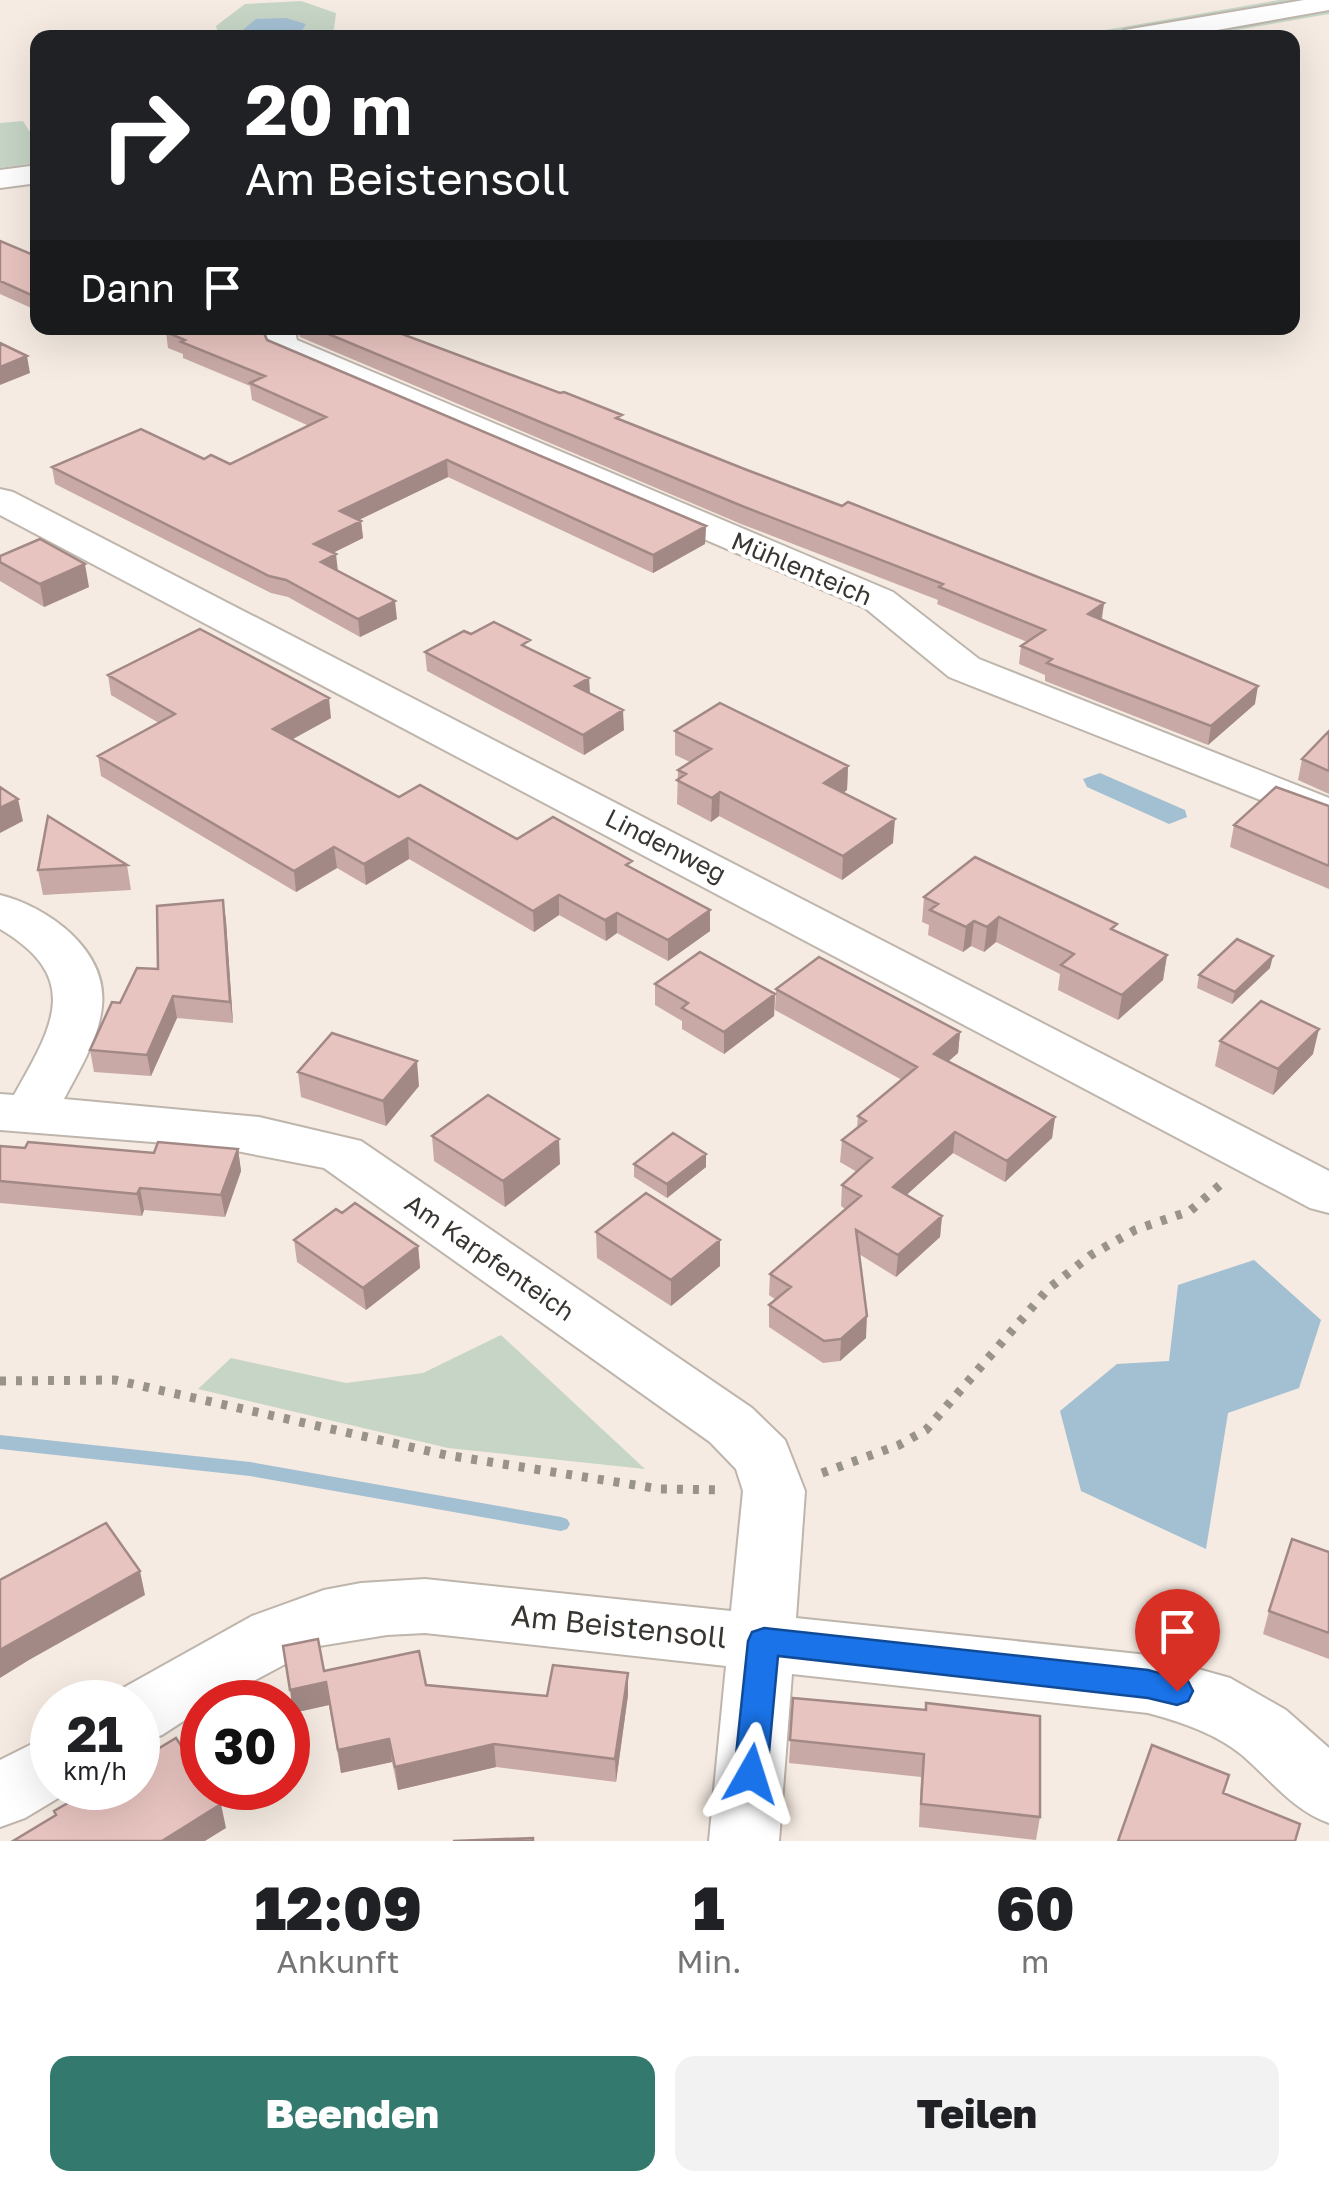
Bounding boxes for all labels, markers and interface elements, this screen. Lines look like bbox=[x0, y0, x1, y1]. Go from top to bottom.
text: 20 m bbox=[245, 66, 412, 150]
icon: right bbox=[80, 70, 210, 200]
text: Am Beistensoll bbox=[245, 151, 570, 205]
icon: arrive bbox=[195, 260, 250, 315]
text: Dann bbox=[80, 265, 175, 310]
street label: Mühlenteich bbox=[727, 525, 877, 611]
street label: Lindenweg bbox=[601, 801, 731, 889]
street label: Am Karpfenteich bbox=[399, 1187, 581, 1327]
pin bbox=[1135, 1589, 1220, 1692]
street label: Am Beistensoll bbox=[509, 1597, 729, 1655]
icon: arrive bbox=[1150, 1604, 1205, 1659]
speed limit sign: 30 bbox=[180, 1680, 310, 1810]
text: 21 bbox=[67, 1703, 123, 1763]
position arrow bbox=[699, 1722, 803, 1826]
text: km/h bbox=[63, 1755, 127, 1786]
text: 12:09 bbox=[254, 1871, 422, 1943]
text: 1 bbox=[693, 1871, 725, 1943]
text: 60 bbox=[996, 1871, 1075, 1943]
text: Ankunft bbox=[277, 1942, 400, 1980]
text: Min. bbox=[676, 1942, 742, 1980]
text: m bbox=[1021, 1942, 1049, 1980]
button: Beenden bbox=[50, 2056, 655, 2171]
button: Teilen bbox=[675, 2056, 1279, 2171]

